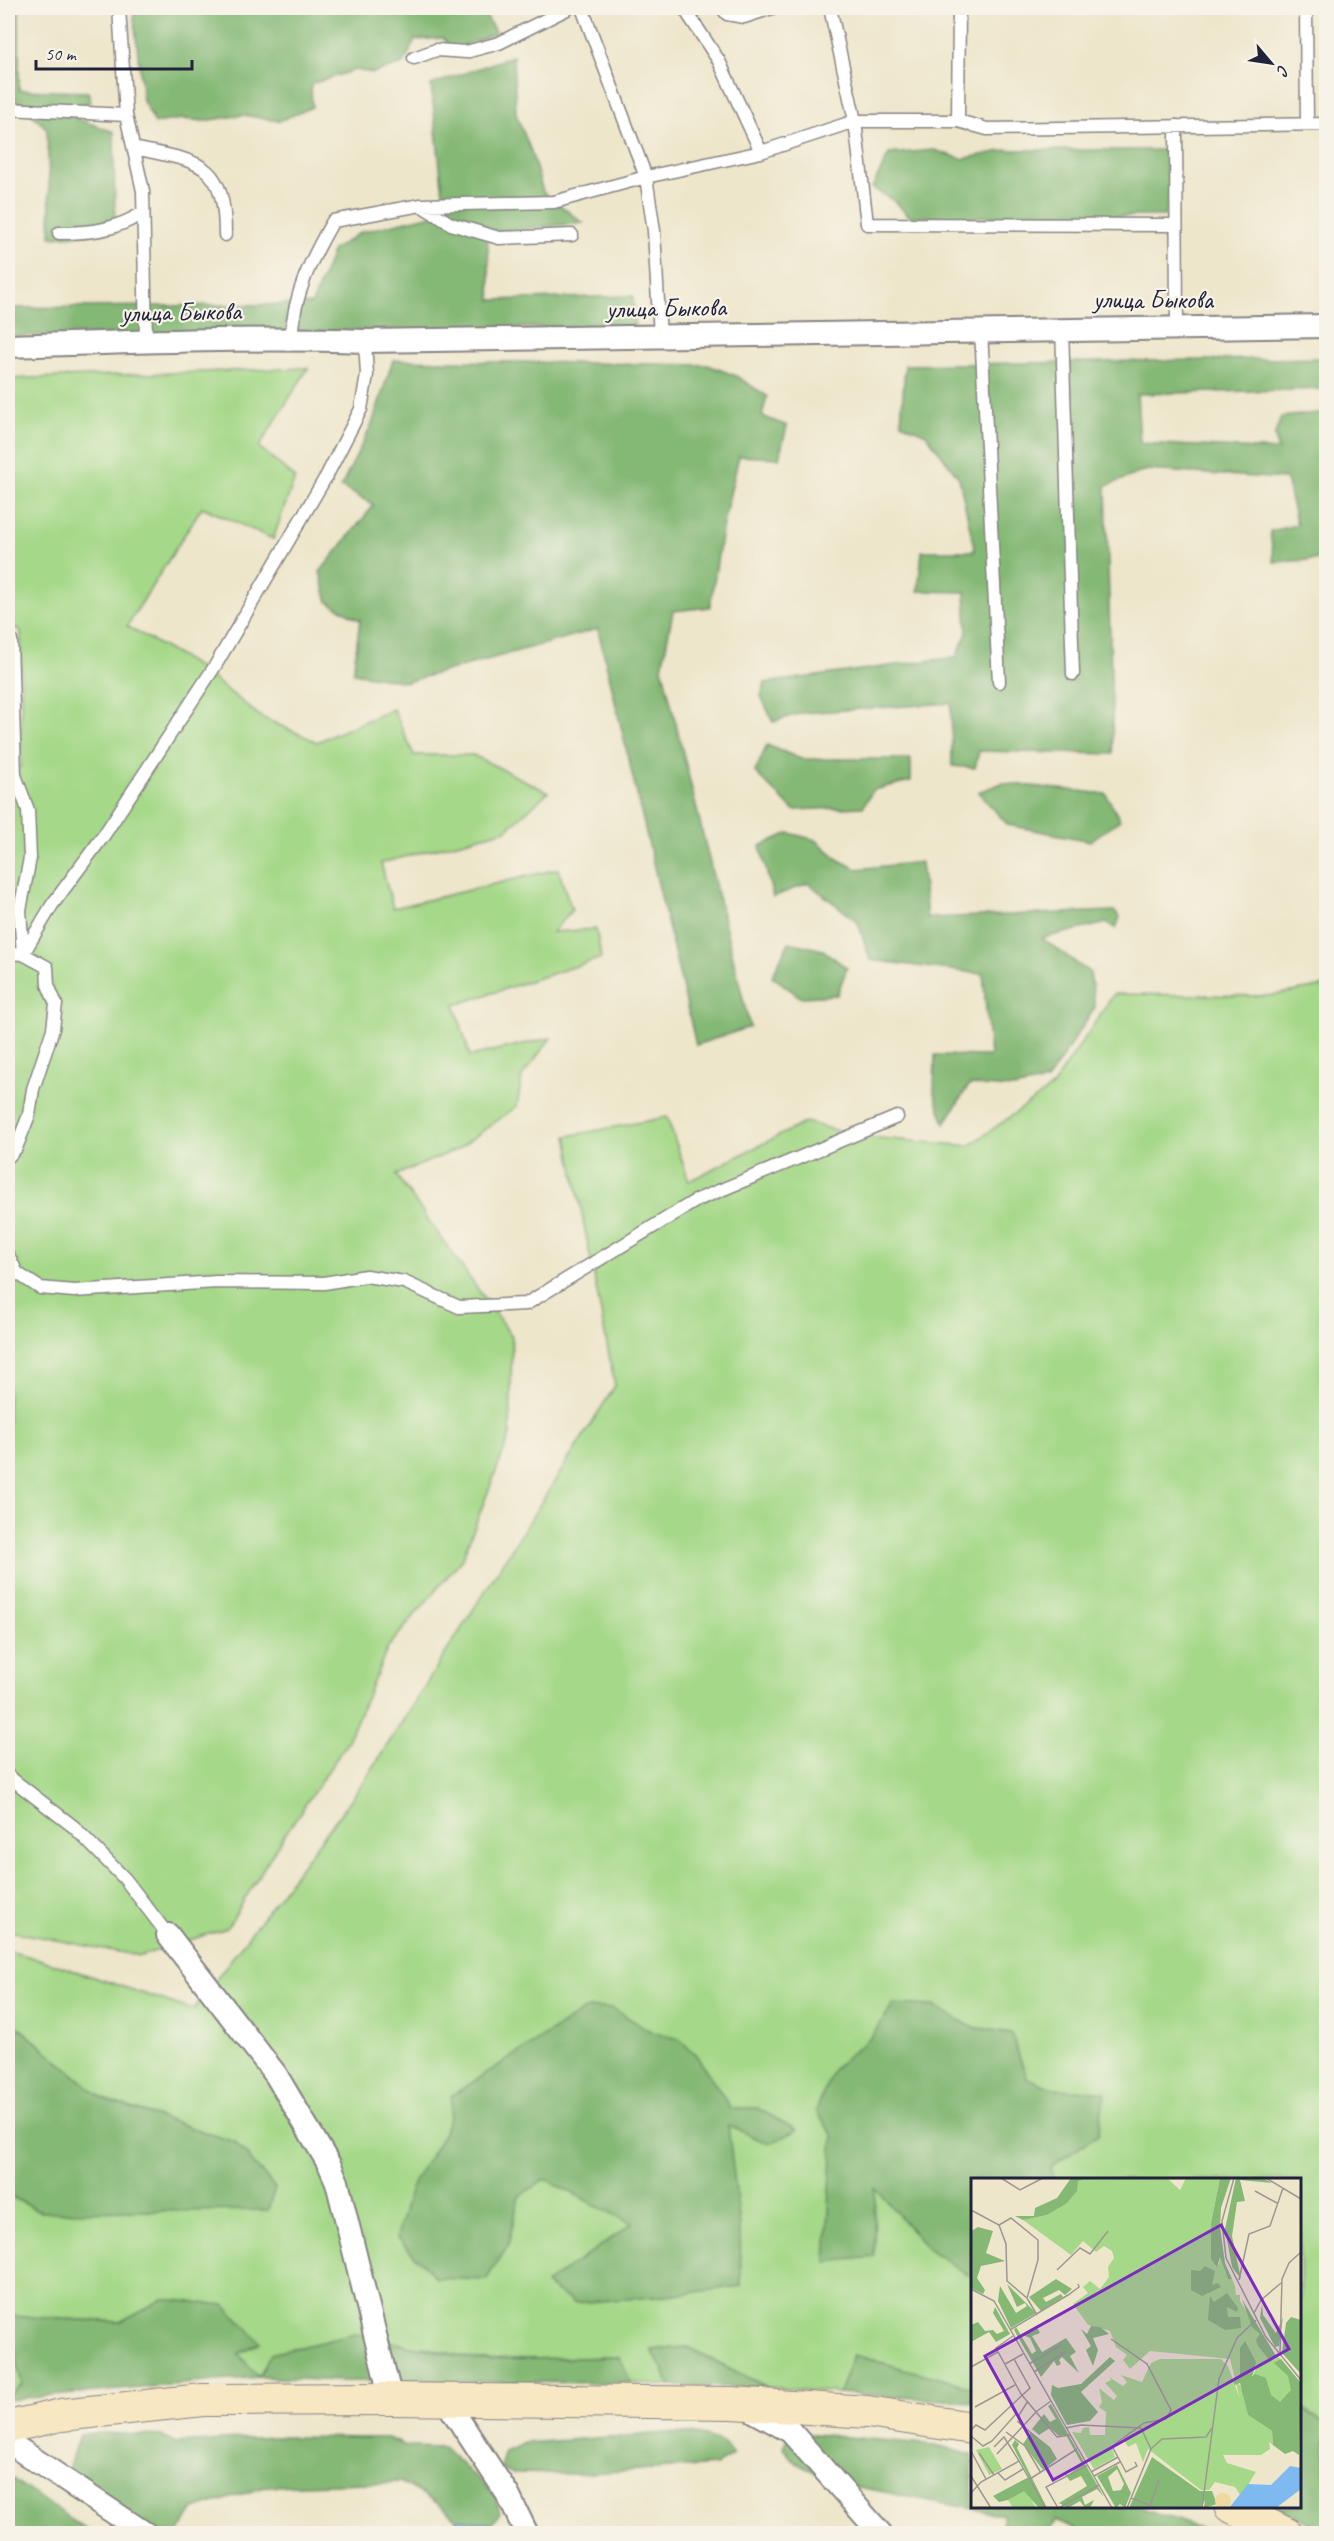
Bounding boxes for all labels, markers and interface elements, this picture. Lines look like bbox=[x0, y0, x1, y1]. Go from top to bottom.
scale bar bbox=[36, 33, 192, 71]
north arrow bbox=[1241, 33, 1301, 93]
text: 50 m bbox=[45, 43, 78, 65]
text: С bbox=[1272, 62, 1294, 80]
street label: улица Быкова bbox=[1091, 283, 1215, 316]
street label: улица Быкова bbox=[604, 290, 728, 326]
street label: улица Быкова bbox=[119, 294, 243, 330]
inset map bbox=[971, 2178, 1301, 2508]

